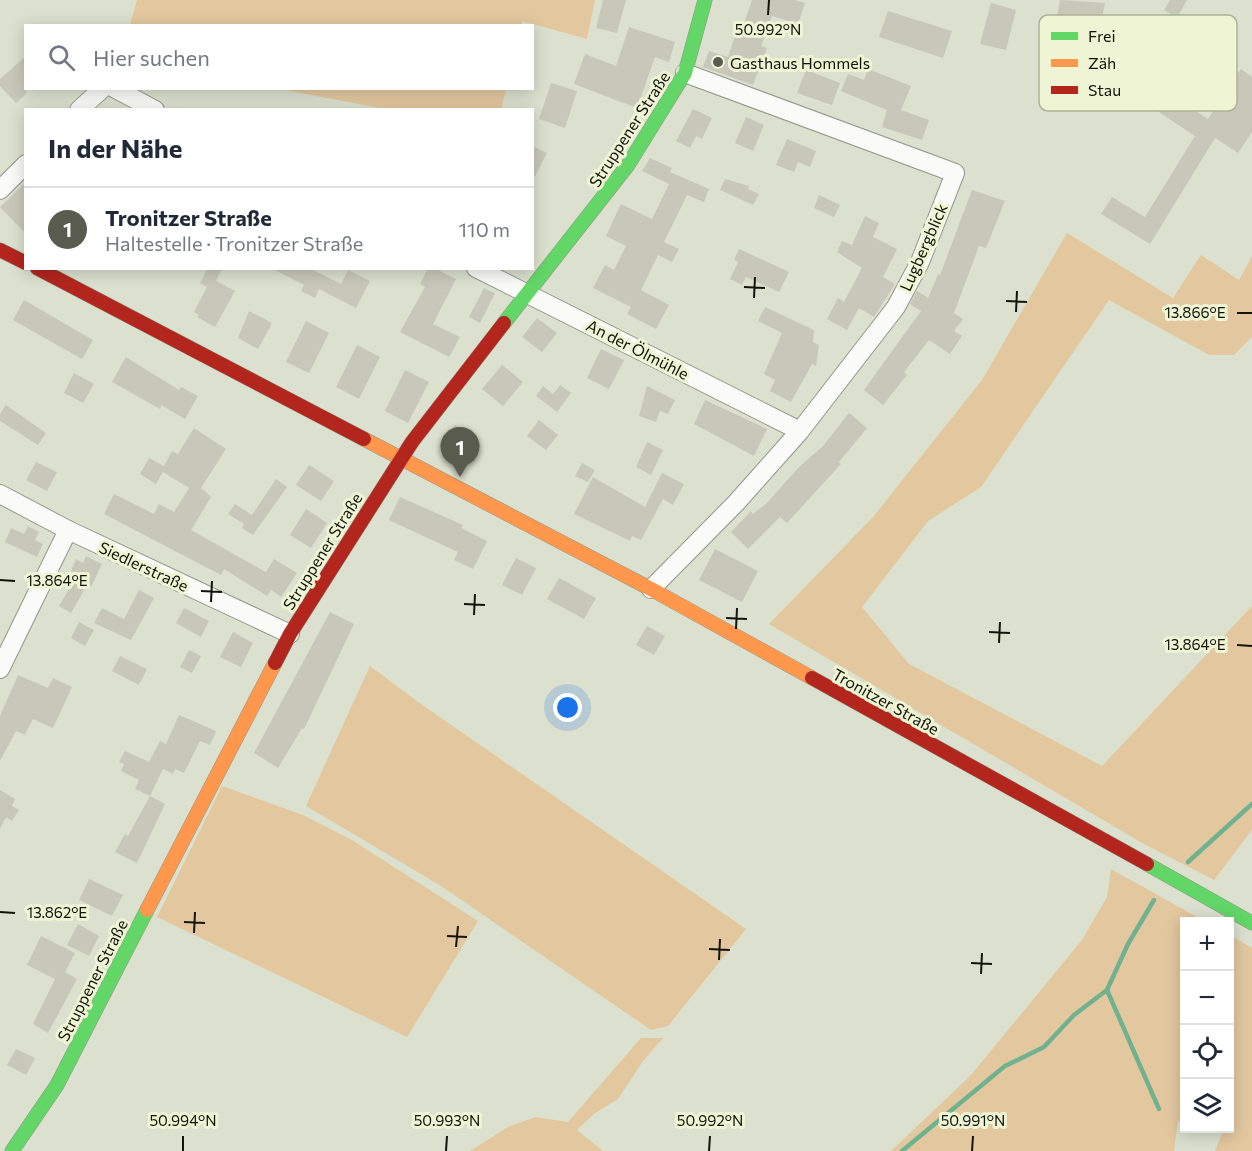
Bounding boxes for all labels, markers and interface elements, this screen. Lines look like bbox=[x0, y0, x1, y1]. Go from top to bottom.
legend bbox=[1039, 15, 1237, 111]
text: 50.992°N bbox=[735, 20, 801, 38]
search box bbox=[24, 24, 534, 90]
text: Frei bbox=[1088, 26, 1116, 45]
icon: search bbox=[45, 41, 78, 74]
text: Hier suchen bbox=[93, 44, 210, 71]
place label: Gasthaus Hommels bbox=[730, 53, 870, 72]
text: Zäh bbox=[1088, 53, 1116, 72]
marker: Gasthaus Hommels bbox=[711, 55, 725, 69]
street label: Struppener Straße bbox=[585, 68, 673, 190]
text: Stau bbox=[1088, 80, 1121, 99]
text: In der Nähe bbox=[48, 132, 183, 163]
street label: Lugbergblick bbox=[895, 200, 951, 294]
text: Tronitzer Straße bbox=[105, 204, 272, 231]
text: 1 bbox=[63, 217, 72, 241]
text: 110 m bbox=[459, 217, 510, 241]
text: Haltestelle · Tronitzer Straße bbox=[105, 231, 363, 255]
text: 13.866°E bbox=[1164, 303, 1226, 321]
street label: An der Ölmühle bbox=[584, 315, 692, 383]
pin: 1 bbox=[440, 428, 480, 477]
street label: Struppener Straße bbox=[278, 489, 366, 613]
street label: Siedlerstraße bbox=[96, 537, 192, 595]
text: 13.864°E bbox=[26, 571, 88, 589]
text: 13.864°E bbox=[1164, 635, 1226, 653]
street label: Tronitzer Straße bbox=[829, 664, 943, 738]
your location bbox=[553, 693, 582, 722]
text: 13.862°E bbox=[27, 903, 87, 921]
street label: Struppener Straße bbox=[53, 916, 131, 1044]
map controls bbox=[1180, 917, 1234, 1133]
button: + bbox=[1180, 917, 1234, 971]
button: − bbox=[1180, 971, 1234, 1025]
button: locate bbox=[1180, 1025, 1234, 1079]
button: layers bbox=[1180, 1079, 1234, 1133]
text: 50.994°N bbox=[150, 1111, 216, 1129]
text: 50.993°N bbox=[414, 1111, 480, 1129]
text: 50.992°N bbox=[677, 1111, 743, 1129]
text: 50.991°N bbox=[941, 1111, 1005, 1129]

